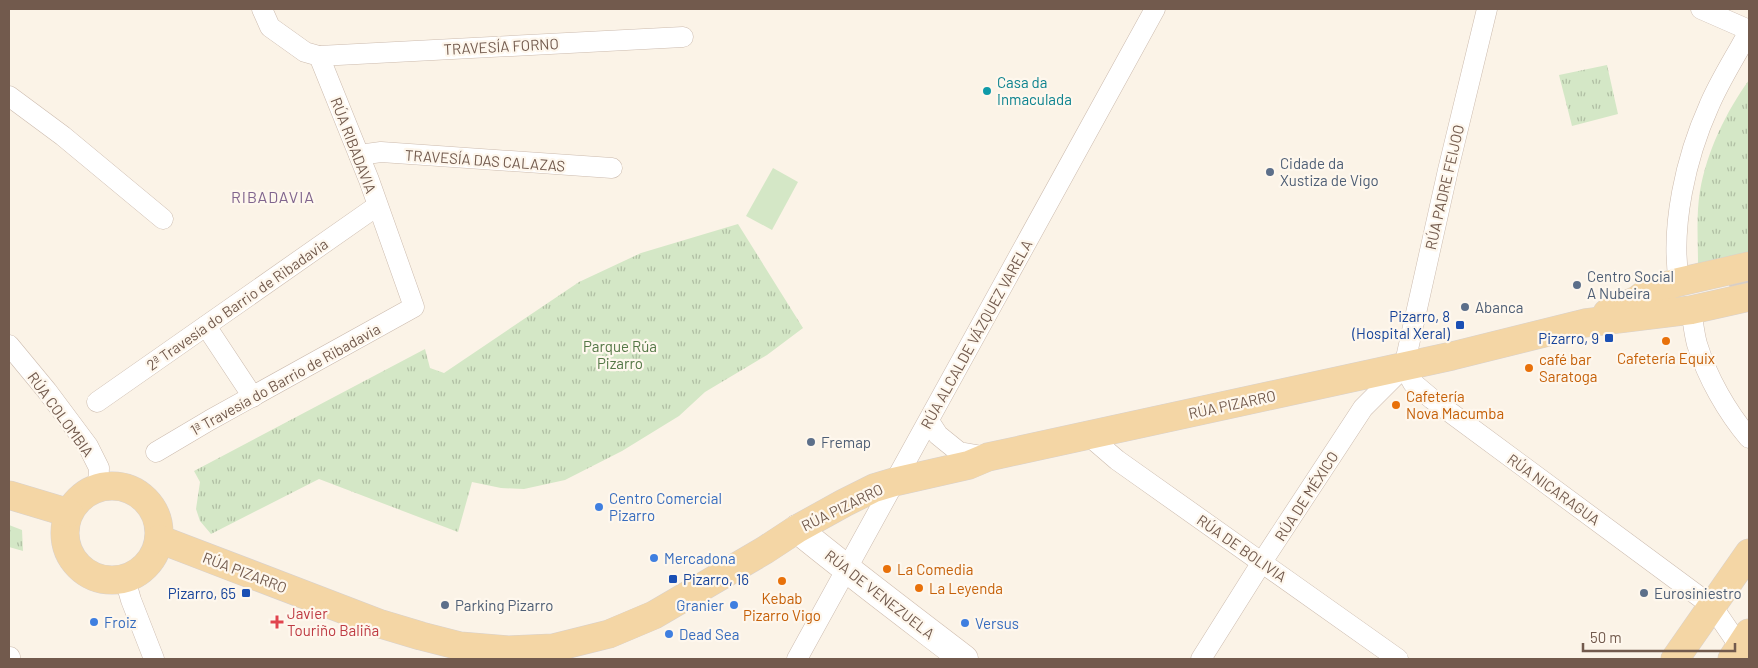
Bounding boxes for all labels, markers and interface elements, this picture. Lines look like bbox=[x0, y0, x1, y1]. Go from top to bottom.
street label: TRAVESÍA FORNO bbox=[443, 34, 559, 58]
place label: Casa da Inmaculada bbox=[997, 73, 1072, 108]
marker: Casa da Inmaculada bbox=[981, 85, 993, 97]
street label: RÚA RIBADAVIA bbox=[327, 95, 381, 195]
street label: RÚA PADRE FEIJOO bbox=[1421, 123, 1467, 251]
street label: TRAVESÍA DAS CALAZAS bbox=[404, 145, 566, 175]
place label: Cidade da Xustiza de Vigo bbox=[1280, 154, 1379, 189]
marker: Cidade da Xustiza de Vigo bbox=[1264, 166, 1276, 178]
district label: RIBADAVIA bbox=[231, 187, 315, 206]
street label: 2ª Travesía do Barrio de Ribadavia bbox=[143, 234, 331, 374]
street label: RÚA ALCALDE VÁZQUEZ VARELA bbox=[916, 236, 1036, 432]
place label: Centro Social A Nubeira bbox=[1587, 267, 1674, 302]
marker: Centro Social A Nubeira bbox=[1571, 279, 1583, 291]
place label: Abanca bbox=[1475, 298, 1523, 316]
marker: Abanca bbox=[1459, 301, 1471, 313]
place label: Pizarro, 8 (Hospital Xeral) bbox=[1351, 307, 1450, 342]
street label: 1ª Travesía do Barrio de Ribadavia bbox=[187, 319, 383, 439]
marker: Pizarro, 8 (Hospital Xeral) bbox=[1454, 319, 1466, 331]
place label: Pizarro, 9 bbox=[1538, 329, 1599, 347]
marker: Pizarro, 9 bbox=[1603, 332, 1615, 344]
marker: Cafetería Equix bbox=[1660, 335, 1672, 347]
park label: Parque Rúa Pizarro bbox=[583, 337, 657, 372]
place label: Cafetería Equix bbox=[1617, 349, 1715, 367]
place label: café bar Saratoga bbox=[1539, 350, 1598, 385]
marker: café bar Saratoga bbox=[1523, 362, 1535, 374]
street label: RÚA COLOMBIA bbox=[24, 368, 98, 460]
street label: RÚA PIZARRO bbox=[1187, 386, 1277, 422]
place label: Cafetería Nova Macumba bbox=[1406, 387, 1504, 422]
marker: Cafetería Nova Macumba bbox=[1390, 399, 1402, 411]
place label: Fremap bbox=[821, 433, 871, 451]
marker: Fremap bbox=[805, 436, 817, 448]
street label: RÚA DE MÉXICO bbox=[1270, 448, 1342, 544]
street label: RÚA NICARAGUA bbox=[1504, 449, 1604, 529]
street label: RÚA PIZARRO bbox=[798, 479, 886, 535]
place label: Centro Comercial Pizarro bbox=[609, 489, 722, 524]
marker: Centro Comercial Pizarro bbox=[593, 501, 605, 513]
street label: RÚA DE BOLIVIA bbox=[1194, 510, 1290, 586]
street label: RÚA DE VENEZUELA bbox=[822, 546, 938, 642]
street label: RÚA PIZARRO bbox=[200, 548, 290, 596]
place label: Mercadona bbox=[664, 549, 736, 567]
marker: Mercadona bbox=[648, 552, 660, 564]
place label: La Comedia bbox=[897, 560, 973, 578]
marker: La Comedia bbox=[881, 563, 893, 575]
place label: Pizarro, 16 bbox=[683, 570, 749, 588]
marker: Pizarro, 16 bbox=[667, 573, 679, 585]
marker: Kebab Pizarro Vigo bbox=[776, 575, 788, 587]
place label: La Leyenda bbox=[929, 579, 1003, 597]
marker: La Leyenda bbox=[913, 582, 925, 594]
place label: Pizarro, 65 bbox=[168, 584, 236, 602]
place label: Eurosiniestro bbox=[1654, 584, 1742, 602]
marker: Pizarro, 65 bbox=[240, 587, 252, 599]
marker: Eurosiniestro bbox=[1638, 587, 1650, 599]
place label: Kebab Pizarro Vigo bbox=[743, 589, 821, 624]
place label: Parking Pizarro bbox=[455, 596, 553, 614]
place label: Granier bbox=[676, 596, 725, 614]
marker: Parking Pizarro bbox=[439, 599, 451, 611]
marker: Granier bbox=[728, 599, 740, 611]
place label: Javier Touriño Baliña bbox=[287, 604, 379, 639]
place label: Froiz bbox=[104, 613, 137, 631]
place label: Versus bbox=[975, 614, 1019, 632]
marker: Froiz bbox=[88, 616, 100, 628]
marker: Javier Touriño Baliña bbox=[271, 616, 283, 628]
marker: Versus bbox=[959, 617, 971, 629]
scale bar bbox=[1583, 620, 1736, 652]
place label: Dead Sea bbox=[679, 625, 739, 643]
marker: Dead Sea bbox=[663, 628, 675, 640]
text: 50 m bbox=[1590, 628, 1622, 646]

